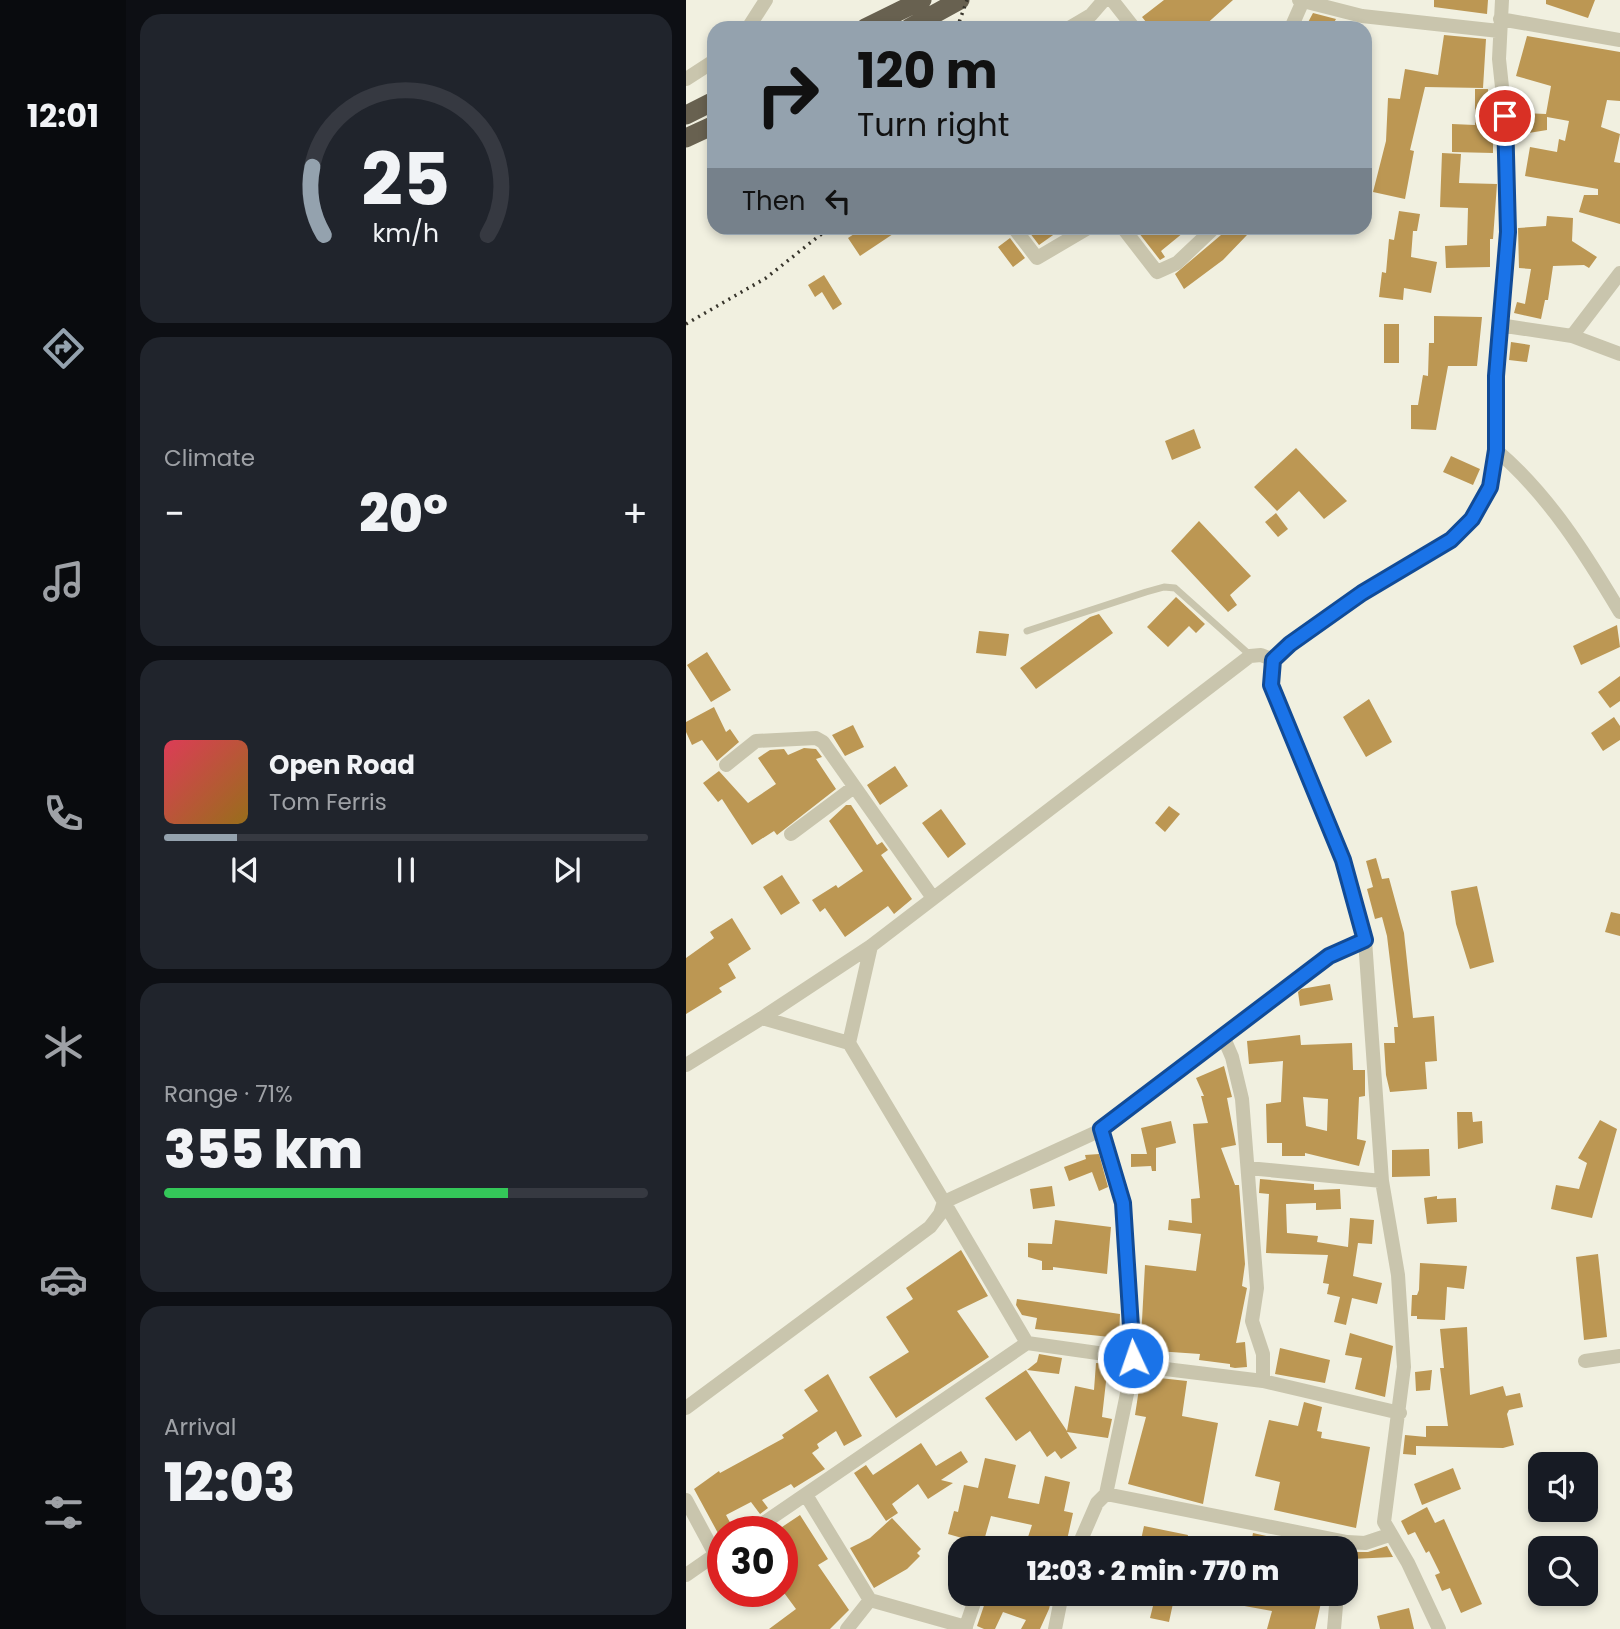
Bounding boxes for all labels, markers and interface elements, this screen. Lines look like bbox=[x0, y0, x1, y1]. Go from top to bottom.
text: 120 m bbox=[857, 37, 998, 105]
icon: right bbox=[742, 49, 833, 140]
pin bbox=[1475, 86, 1535, 146]
text: 12:01 bbox=[27, 93, 99, 138]
icon: arrive bbox=[1486, 97, 1524, 135]
text: Turn right bbox=[857, 102, 1009, 147]
text: 25 bbox=[362, 129, 450, 230]
icon: left bbox=[819, 182, 857, 220]
text: Then bbox=[742, 183, 805, 219]
text: km/h bbox=[373, 215, 439, 250]
icon: directions bbox=[39, 324, 88, 373]
text: Climate bbox=[164, 442, 255, 474]
text: 20° bbox=[359, 477, 448, 550]
text: − bbox=[164, 487, 185, 540]
text: + bbox=[622, 487, 648, 540]
icon: music bbox=[39, 557, 88, 606]
text: Open Road bbox=[269, 747, 415, 783]
text: Tom Ferris bbox=[269, 786, 387, 818]
icon: phone bbox=[39, 789, 88, 838]
icon: previous bbox=[226, 851, 264, 889]
icon: pause bbox=[387, 851, 425, 889]
icon: next bbox=[548, 851, 586, 889]
icon: climate bbox=[39, 1022, 88, 1071]
text: Range · 71% bbox=[164, 1078, 293, 1110]
text: 355 km bbox=[164, 1113, 363, 1186]
icon: car bbox=[39, 1255, 88, 1304]
position arrow bbox=[1096, 1321, 1170, 1395]
text: Arrival bbox=[164, 1411, 236, 1443]
text: 12:03 bbox=[164, 1446, 295, 1519]
map controls bbox=[1528, 1452, 1598, 1606]
button: sound bbox=[1528, 1452, 1598, 1522]
icon: filters bbox=[39, 1488, 88, 1537]
speed limit sign: 30 bbox=[707, 1516, 798, 1607]
button: search bbox=[1528, 1536, 1598, 1606]
text: 12:03 · 2 min · 770 m bbox=[1027, 1553, 1279, 1589]

